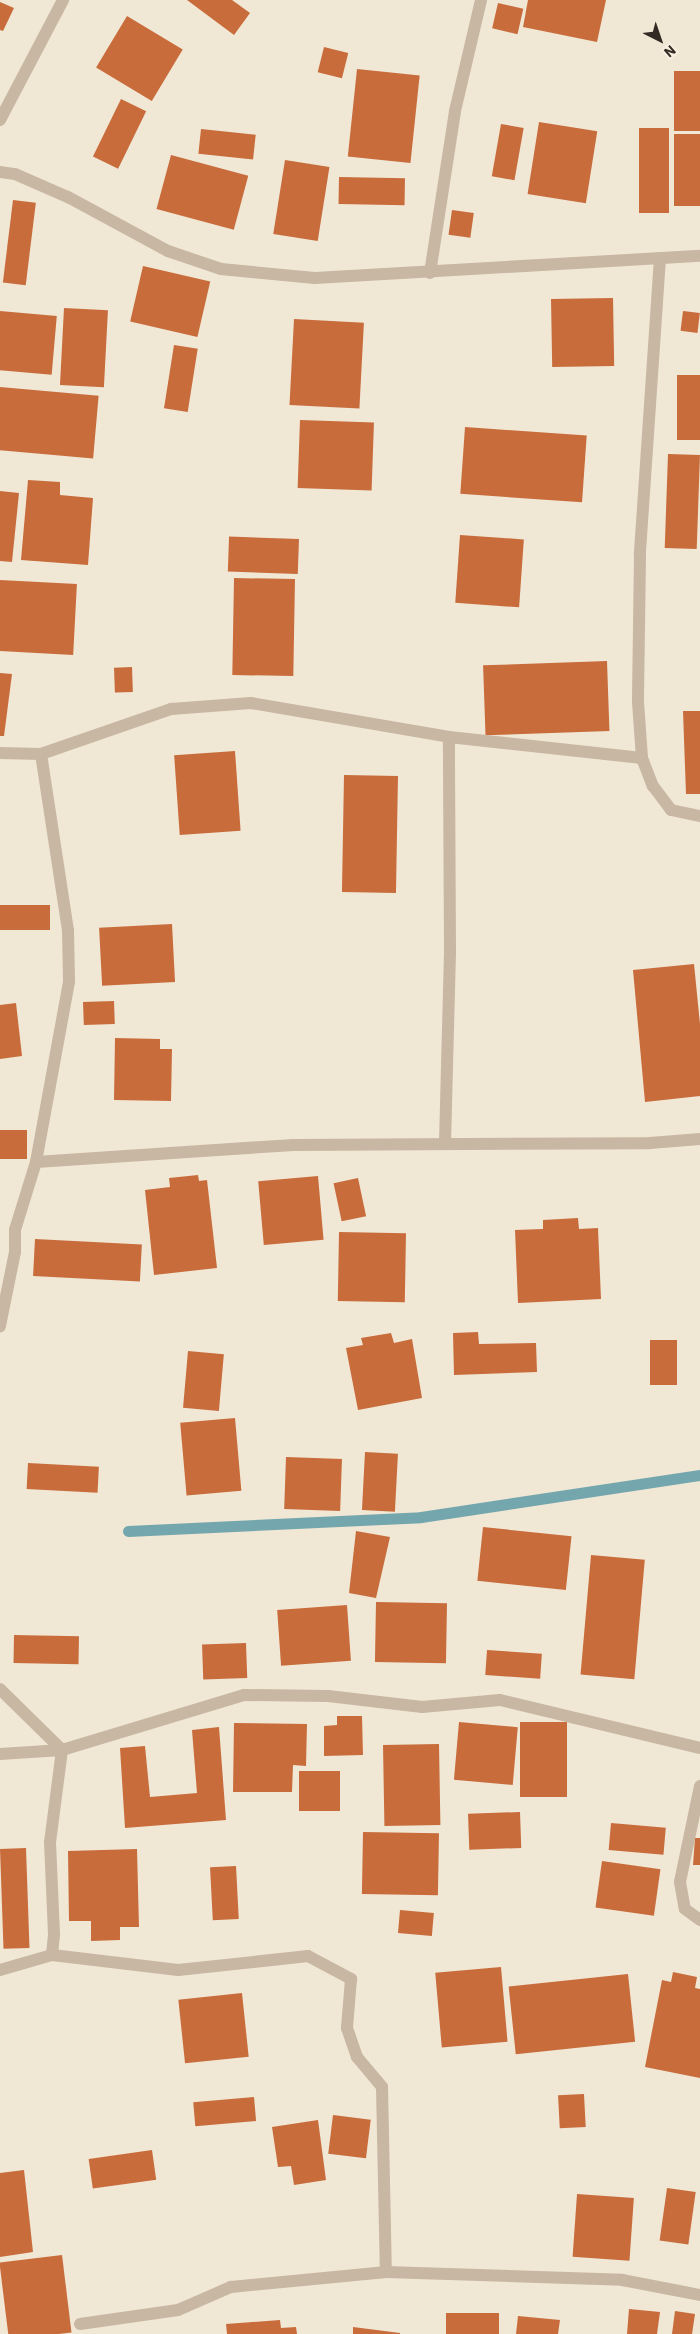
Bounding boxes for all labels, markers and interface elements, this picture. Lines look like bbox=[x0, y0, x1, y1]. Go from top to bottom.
north arrow bbox=[635, 15, 685, 65]
text: N bbox=[660, 41, 680, 61]

